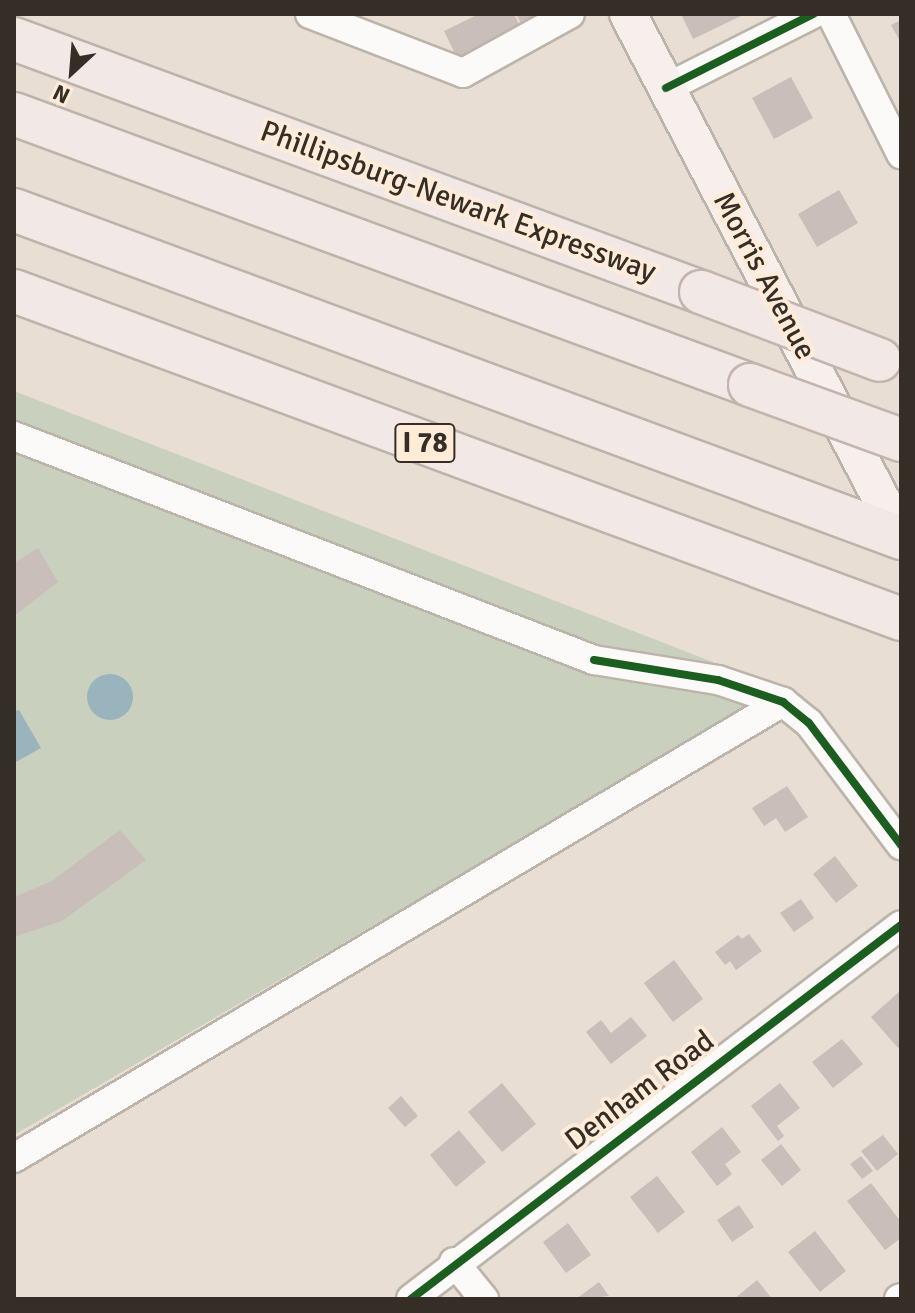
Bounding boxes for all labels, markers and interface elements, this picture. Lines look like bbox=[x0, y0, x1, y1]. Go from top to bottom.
north arrow bbox=[32, 32, 112, 112]
text: N bbox=[48, 79, 74, 110]
street label: Phillipsburg-Newark Expressway bbox=[255, 114, 661, 290]
street label: Morris Avenue bbox=[705, 186, 823, 366]
road number: I 78 bbox=[393, 419, 457, 467]
street label: Denham Road bbox=[558, 1023, 722, 1159]

